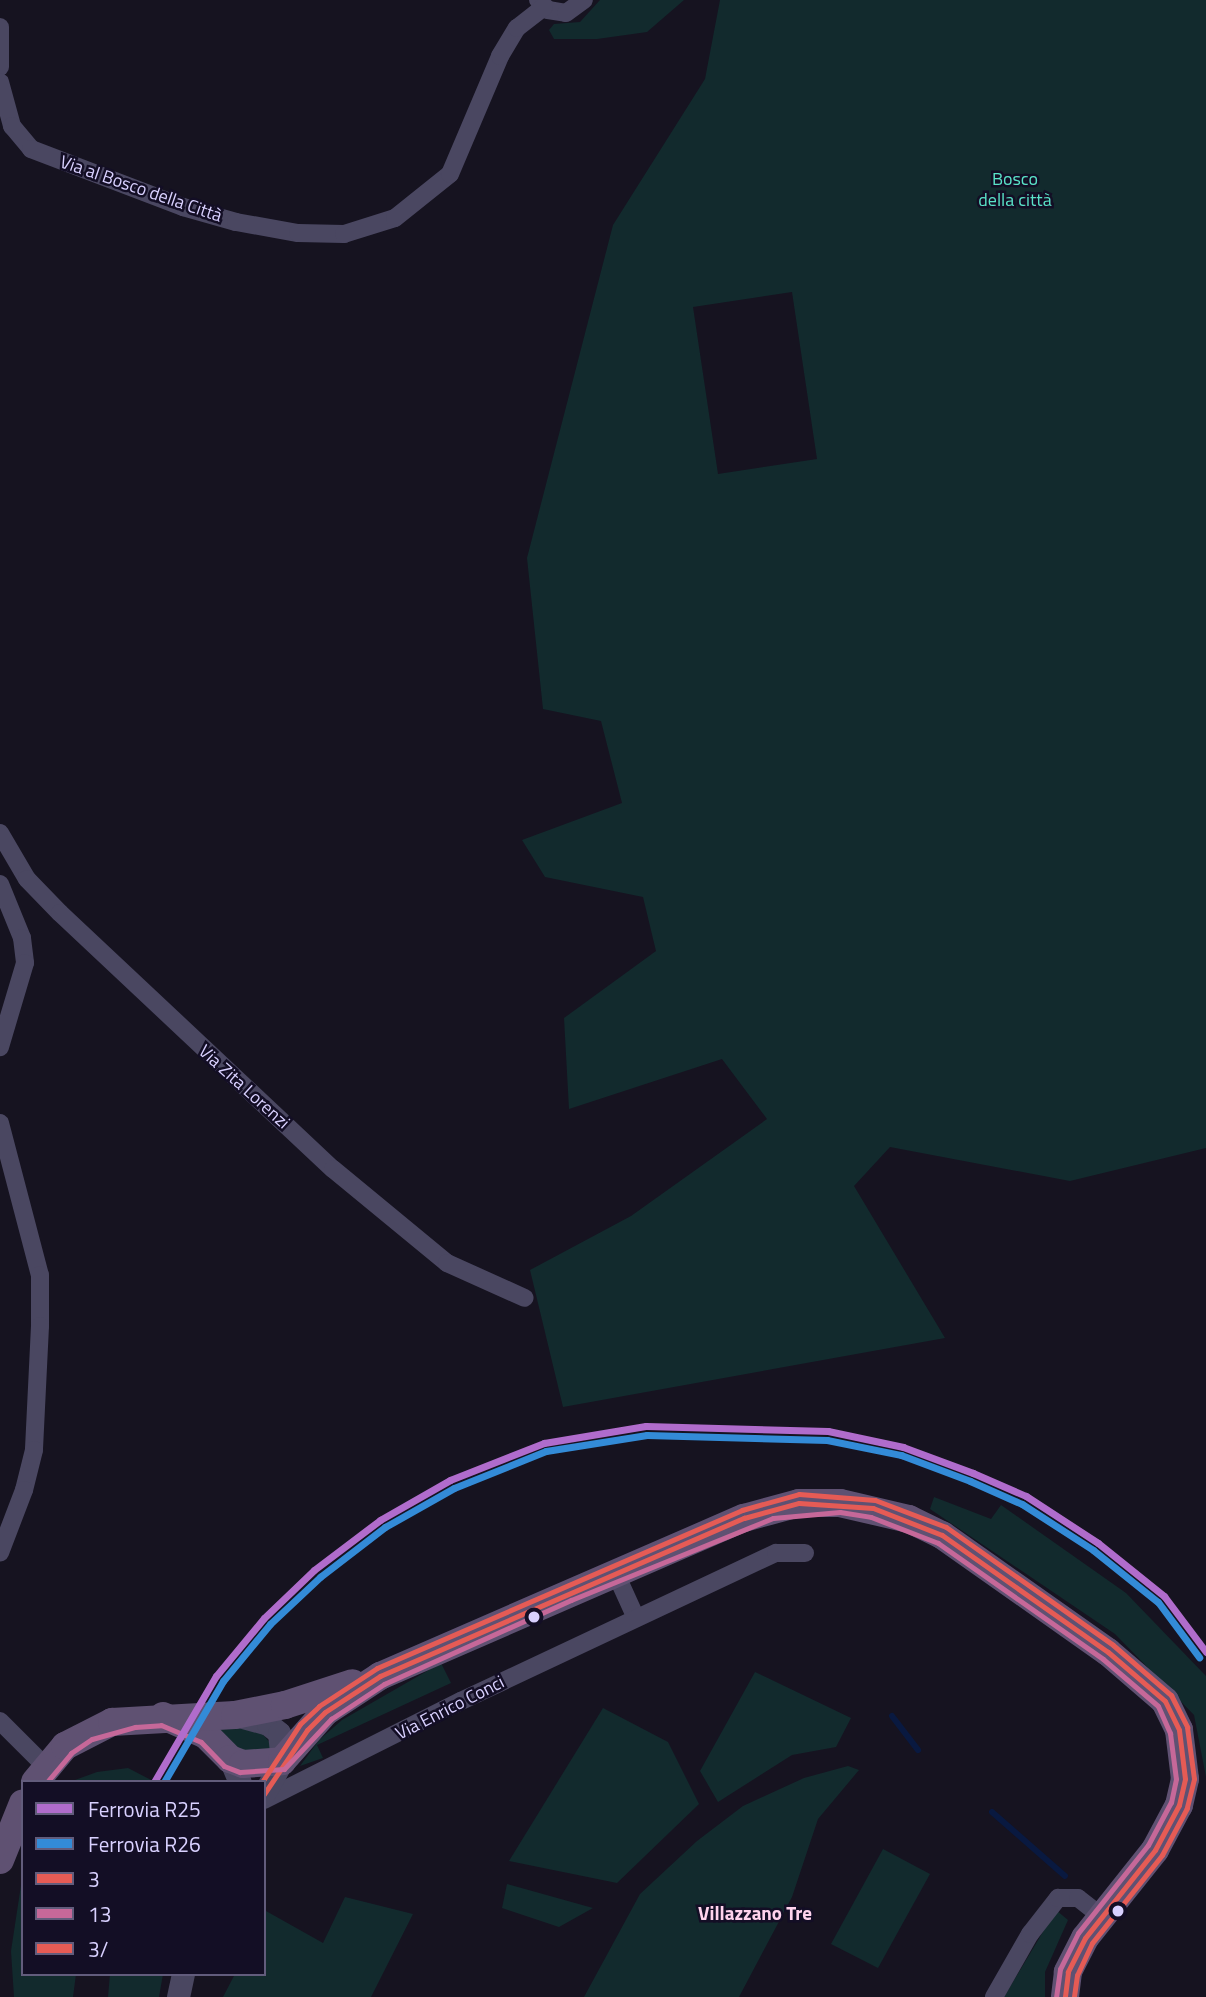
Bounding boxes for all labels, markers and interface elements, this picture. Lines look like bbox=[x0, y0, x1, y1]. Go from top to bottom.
street label: Via al Bosco della Città bbox=[57, 151, 225, 227]
park label: Bosco della città bbox=[978, 169, 1052, 212]
street label: Via Zita Lorenzi bbox=[194, 1040, 294, 1134]
unlabelled marker bbox=[527, 1610, 541, 1624]
street label: Via Enrico Conci bbox=[392, 1671, 508, 1745]
legend bbox=[21, 1780, 266, 1976]
text: Ferrovia R25 bbox=[88, 1793, 201, 1825]
text: Ferrovia R26 bbox=[88, 1828, 201, 1860]
text: 3 bbox=[88, 1863, 100, 1895]
text: 13 bbox=[88, 1898, 112, 1930]
district label: Villazzano Tre bbox=[698, 1902, 812, 1924]
unlabelled marker bbox=[1111, 1904, 1125, 1918]
text: 3/ bbox=[88, 1933, 108, 1965]

